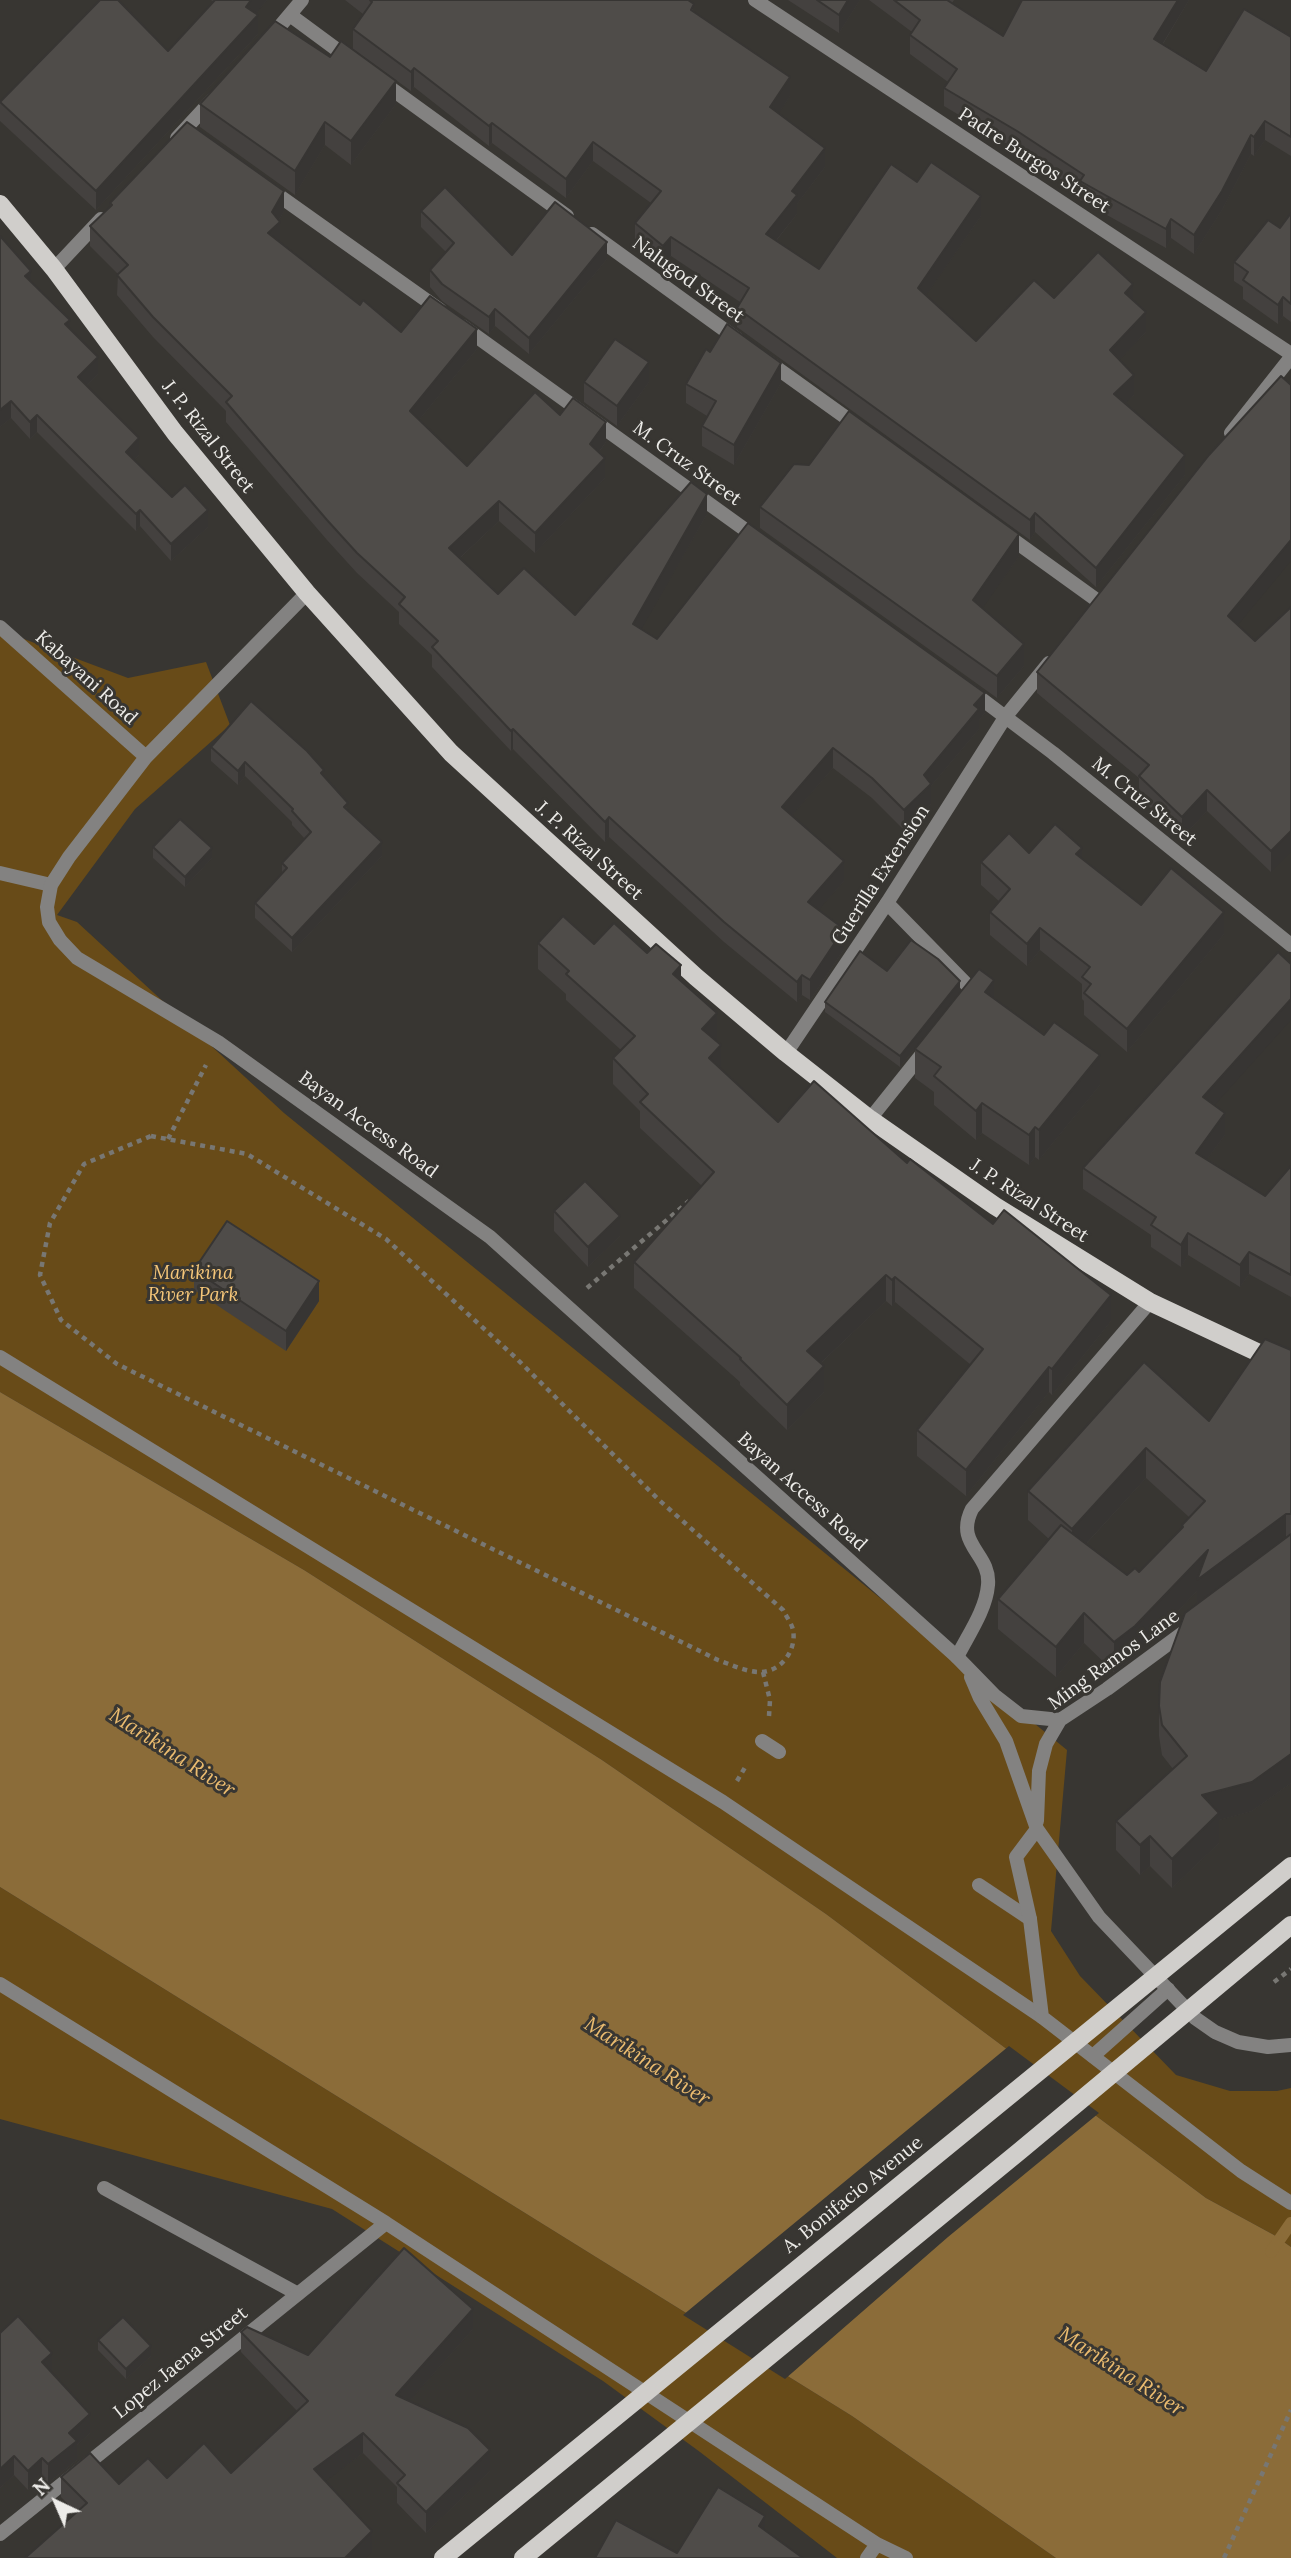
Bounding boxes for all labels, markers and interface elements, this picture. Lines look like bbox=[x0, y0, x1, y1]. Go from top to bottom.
street label: Padre Burgos Street bbox=[954, 103, 1114, 219]
street label: Nalugod Street bbox=[628, 232, 748, 328]
street label: J. P. Rizal Street bbox=[157, 376, 259, 498]
street label: M. Cruz Street bbox=[628, 417, 746, 511]
street label: Kabayani Road bbox=[30, 626, 142, 730]
street label: M. Cruz Street bbox=[1087, 753, 1201, 851]
street label: J. P. Rizal Street bbox=[531, 797, 647, 905]
street label: Guerilla Extension bbox=[827, 801, 935, 949]
street label: Bayan Access Road bbox=[294, 1067, 442, 1183]
street label: J. P. Rizal Street bbox=[965, 1154, 1093, 1248]
park label: Marikina River Park bbox=[148, 1263, 238, 1307]
street label: Bayan Access Road bbox=[732, 1428, 872, 1556]
street label: Ming Ramos Lane bbox=[1044, 1605, 1184, 1715]
water label: Marikina River bbox=[104, 1703, 240, 1803]
water label: Marikina River bbox=[579, 2012, 715, 2112]
street label: A. Bonifacio Avenue bbox=[778, 2132, 928, 2258]
street label: Lopez Jaena Street bbox=[109, 2302, 253, 2424]
water label: Marikina River bbox=[1053, 2322, 1189, 2422]
north arrow bbox=[21, 2467, 91, 2537]
text: N bbox=[28, 2473, 55, 2501]

